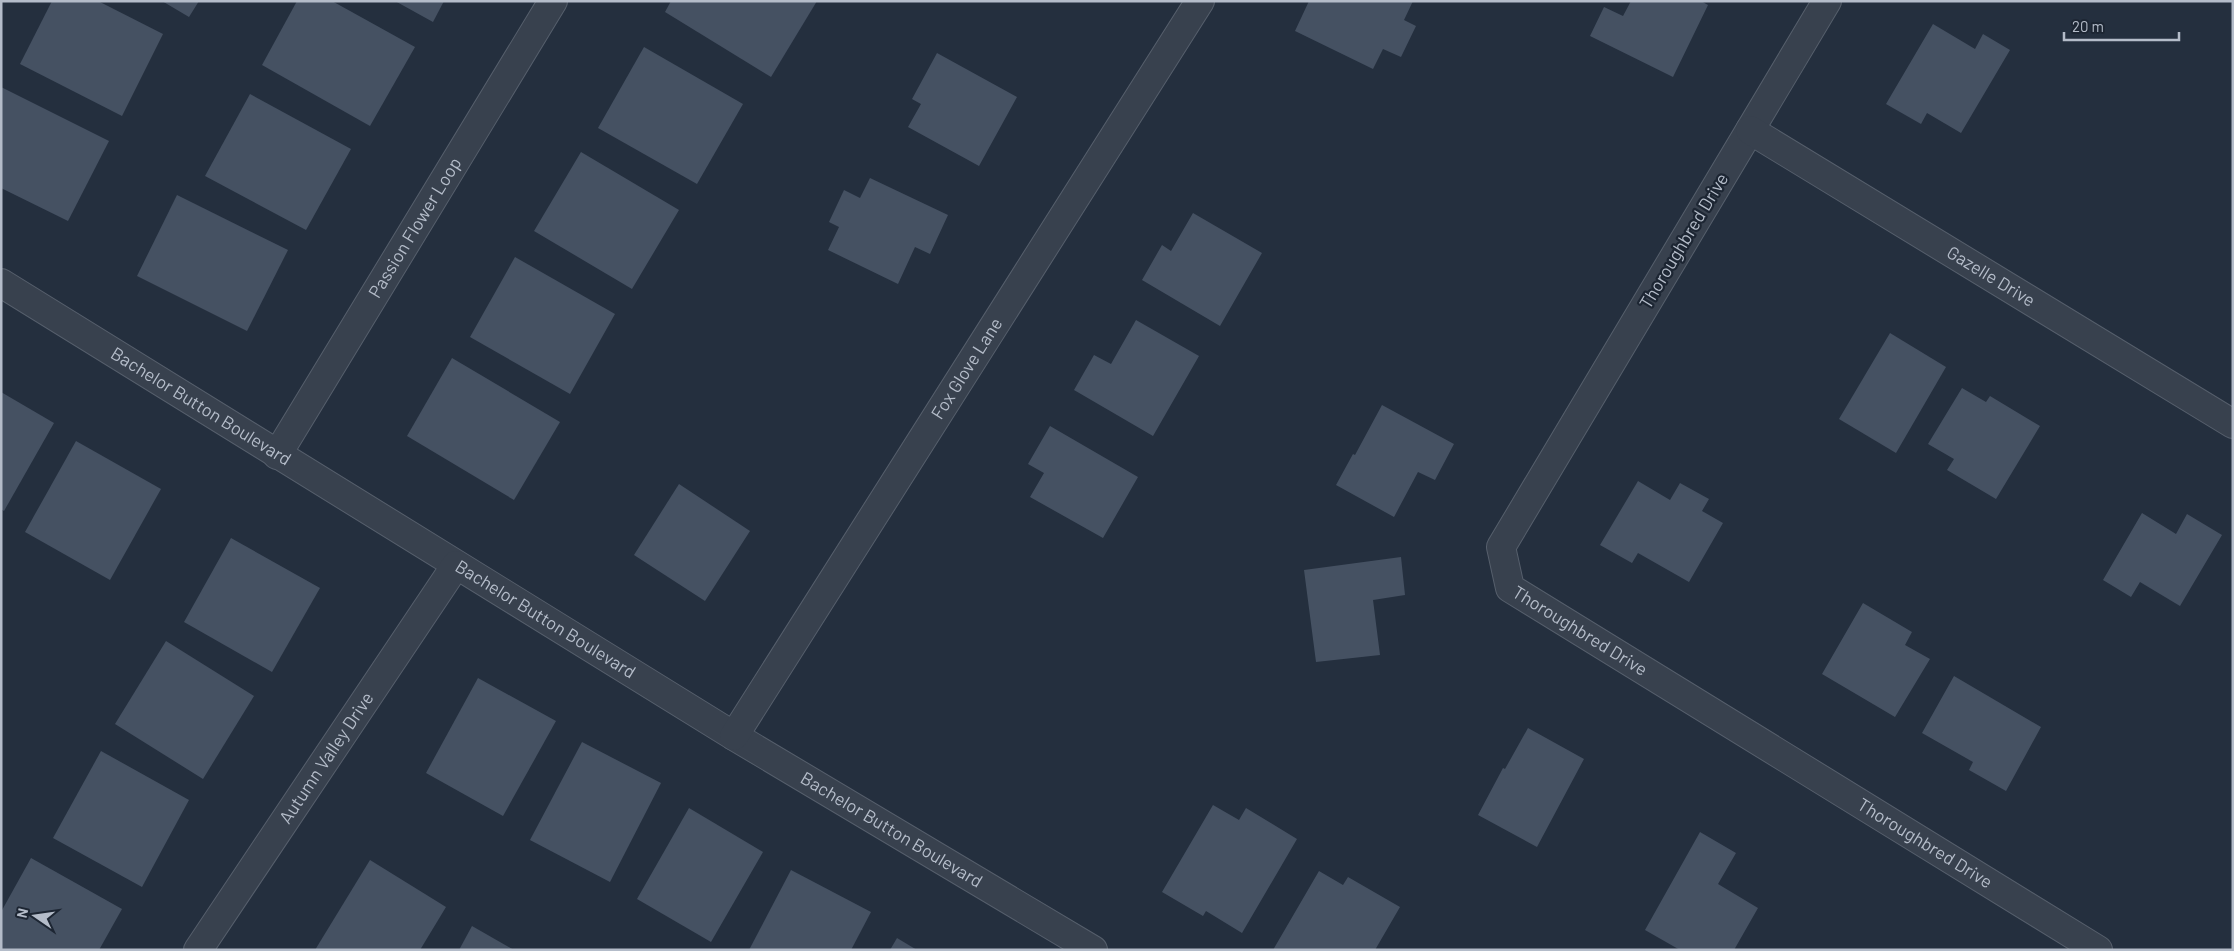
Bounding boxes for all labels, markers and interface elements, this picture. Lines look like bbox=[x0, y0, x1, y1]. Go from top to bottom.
scale bar bbox=[2064, 10, 2179, 42]
text: 20 m bbox=[2072, 17, 2104, 35]
street label: Passion Flower Loop bbox=[363, 153, 465, 302]
street label: Thoroughbred Drive bbox=[1634, 169, 1732, 312]
street label: Gazelle Drive bbox=[1943, 241, 2040, 311]
street label: Fox Glove Lane bbox=[926, 313, 1006, 423]
street label: Bachelor Button Boulevard bbox=[107, 342, 296, 470]
street label: Bachelor Button Boulevard bbox=[452, 555, 640, 683]
street label: Thoroughbred Drive bbox=[1509, 580, 1652, 680]
street label: Autumn Valley Drive bbox=[274, 688, 378, 828]
street label: Bachelor Button Boulevard bbox=[797, 766, 987, 892]
street label: Thoroughbred Drive bbox=[1854, 793, 1997, 892]
north arrow bbox=[10, 891, 60, 941]
text: N bbox=[13, 907, 31, 919]

